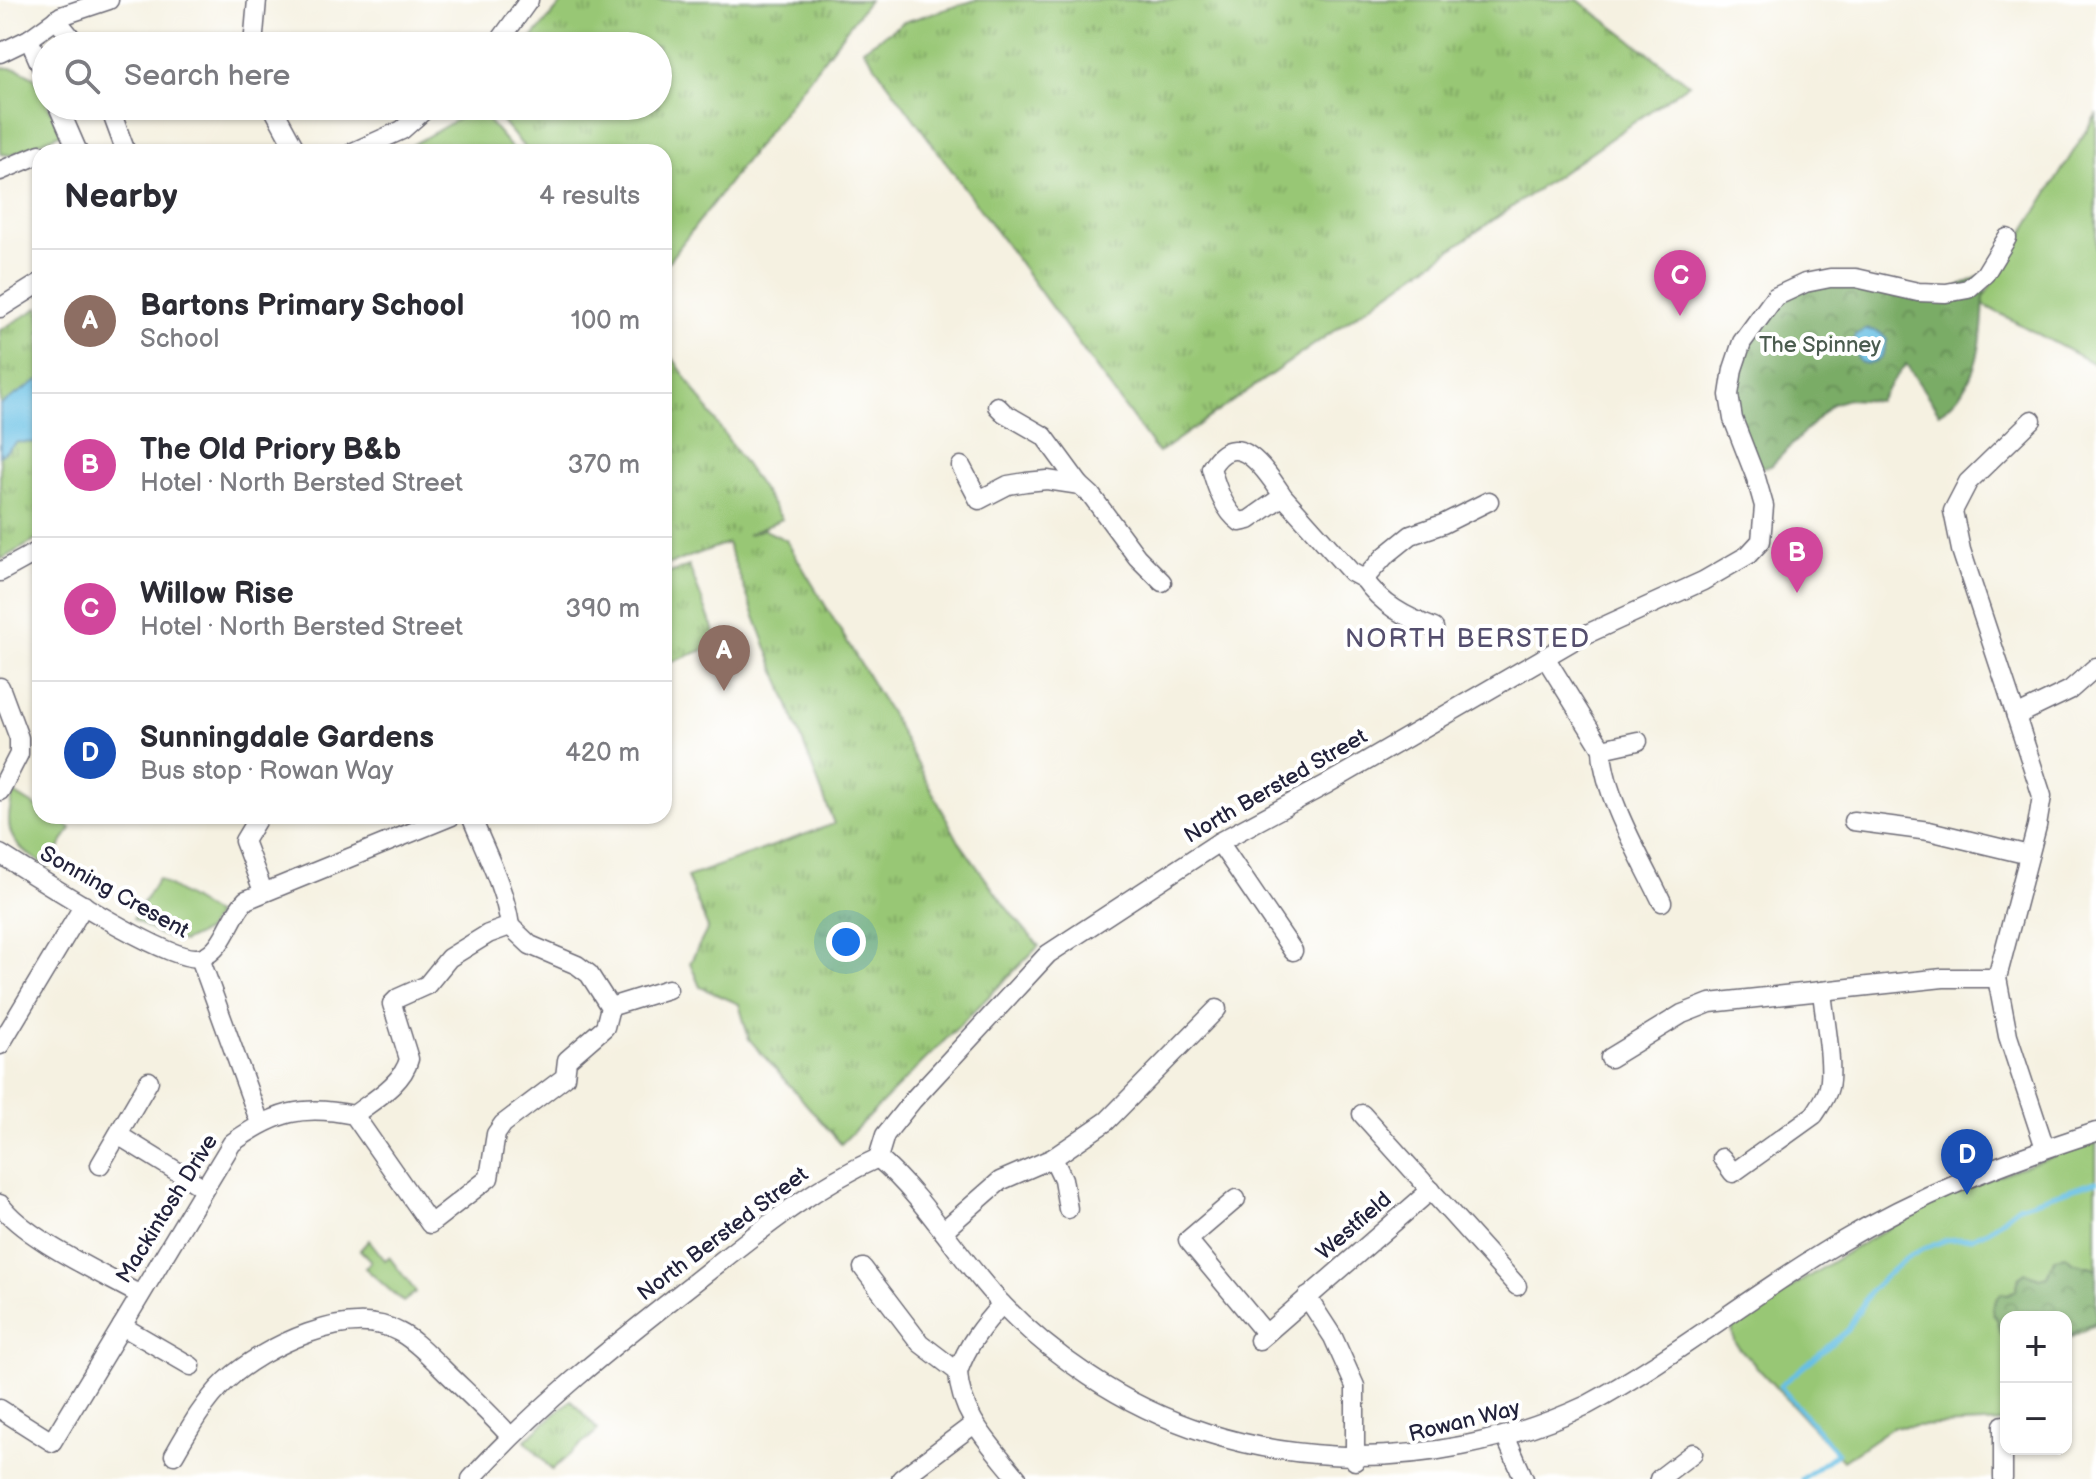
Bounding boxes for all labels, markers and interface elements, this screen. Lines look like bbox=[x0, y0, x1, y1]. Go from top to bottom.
search box bbox=[32, 32, 672, 120]
icon: search bbox=[60, 54, 104, 98]
text: Search here bbox=[124, 58, 290, 94]
text: Nearby bbox=[64, 176, 178, 217]
text: 4 results bbox=[539, 181, 640, 212]
pin: C bbox=[1654, 250, 1706, 316]
text: Bartons Primary School bbox=[140, 288, 464, 324]
text: A bbox=[82, 306, 98, 337]
text: 100 m bbox=[571, 306, 640, 337]
text: School bbox=[140, 324, 219, 355]
park label: The Spinney bbox=[1759, 332, 1881, 359]
text: The Old Priory B&b bbox=[140, 432, 401, 468]
text: B bbox=[81, 450, 99, 481]
text: 370 m bbox=[567, 450, 640, 481]
text: Hotel · North Bersted Street bbox=[140, 468, 463, 499]
pin: B bbox=[1771, 527, 1823, 593]
text: Willow Rise bbox=[140, 576, 294, 612]
text: C bbox=[81, 594, 99, 625]
text: 390 m bbox=[565, 594, 640, 625]
text: Hotel · North Bersted Street bbox=[140, 612, 463, 643]
district label: NORTH BERSTED bbox=[1345, 624, 1591, 655]
pin: A bbox=[698, 625, 750, 691]
text: Sunningdale Gardens bbox=[140, 720, 434, 756]
street label: North Bersted Street bbox=[1179, 723, 1372, 850]
text: D bbox=[81, 738, 99, 769]
text: 420 m bbox=[565, 738, 640, 769]
text: Bus stop · Rowan Way bbox=[140, 756, 393, 787]
street label: Sonning Cresent bbox=[35, 840, 194, 944]
your location bbox=[826, 922, 866, 962]
street label: Mackintosh Drive bbox=[111, 1129, 224, 1288]
pin: D bbox=[1941, 1129, 1993, 1195]
street label: North Bersted Street bbox=[632, 1161, 814, 1307]
street label: Westfield bbox=[1311, 1186, 1397, 1266]
map controls bbox=[2000, 1311, 2072, 1455]
button: + bbox=[2000, 1311, 2072, 1383]
button: − bbox=[2000, 1383, 2072, 1455]
street label: Rowan Way bbox=[1406, 1395, 1523, 1448]

